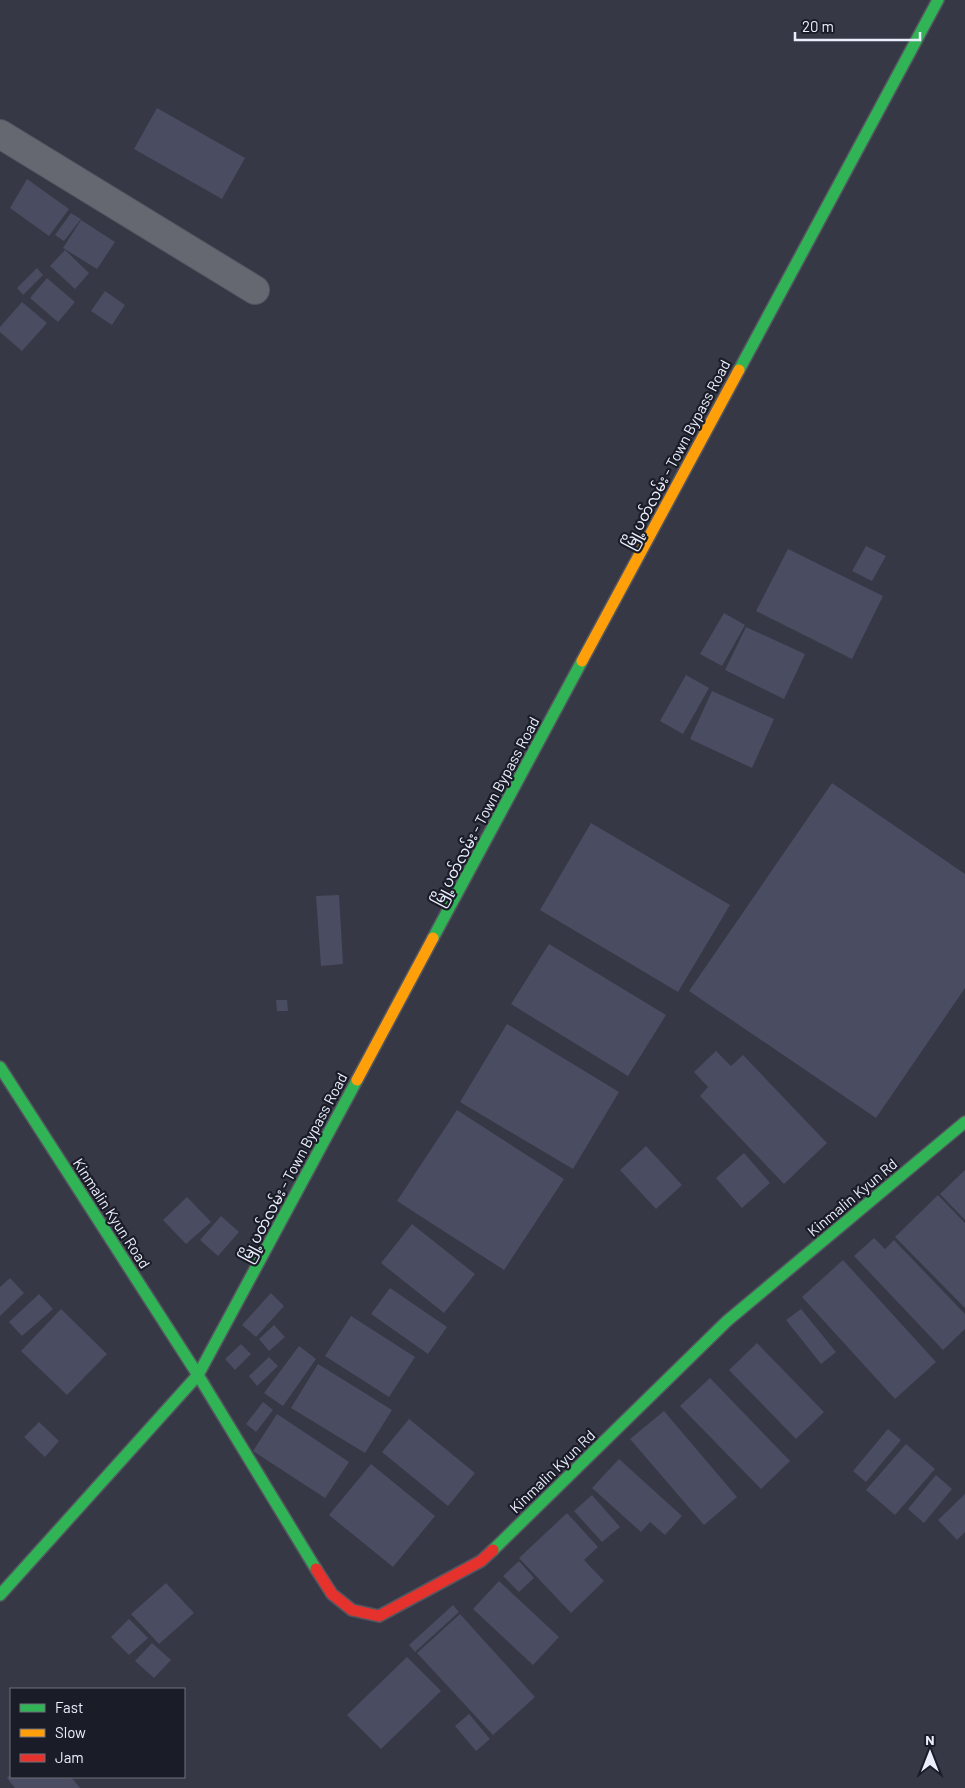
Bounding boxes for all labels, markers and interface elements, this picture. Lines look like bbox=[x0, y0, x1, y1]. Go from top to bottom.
scale bar bbox=[795, 10, 920, 42]
text: 20 m bbox=[802, 17, 834, 35]
street label: မြို့ပတ်လမ်း - Town Bypass Road bbox=[618, 356, 737, 553]
street label: မြို့ပတ်လမ်း - Town Bypass Road bbox=[427, 713, 546, 910]
street label: မြို့ပတ်လမ်း - Town Bypass Road bbox=[235, 1069, 354, 1266]
street label: Kinmalin Kyun Rd bbox=[803, 1154, 901, 1240]
street label: Kinmalin Kyun Road bbox=[70, 1155, 154, 1271]
street label: Kinmalin Kyun Rd bbox=[506, 1426, 598, 1516]
legend bbox=[10, 1688, 185, 1778]
text: Fast bbox=[55, 1698, 83, 1716]
text: Slow bbox=[55, 1723, 86, 1741]
north arrow bbox=[905, 1728, 955, 1778]
text: N bbox=[925, 1731, 935, 1748]
text: Jam bbox=[55, 1748, 84, 1766]

